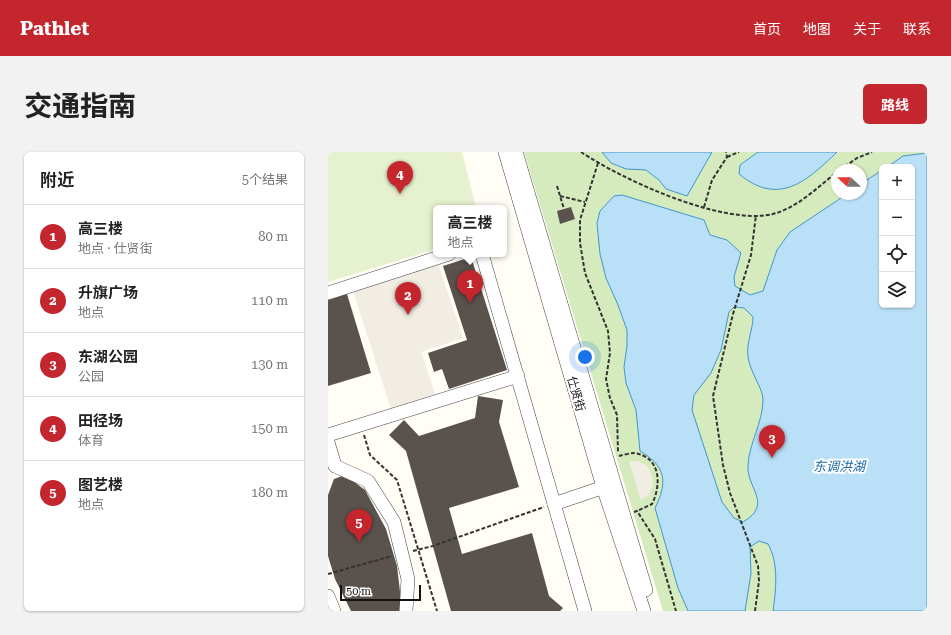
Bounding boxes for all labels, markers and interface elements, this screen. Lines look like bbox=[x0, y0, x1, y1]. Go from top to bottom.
text: Pathlet bbox=[20, 17, 89, 40]
text: 首页 bbox=[753, 21, 781, 37]
text: 地图 bbox=[803, 21, 831, 37]
text: 关于 bbox=[853, 21, 881, 37]
text: 联系 bbox=[903, 21, 931, 37]
button: 路线 bbox=[863, 84, 927, 124]
text: 交通指南 bbox=[24, 90, 136, 123]
pin: 4 bbox=[387, 161, 413, 194]
north arrow bbox=[831, 164, 867, 200]
map controls bbox=[879, 164, 915, 308]
button: + bbox=[879, 164, 915, 200]
text: 附近 bbox=[40, 170, 74, 190]
text: 5个结果 bbox=[242, 172, 288, 187]
button: − bbox=[879, 200, 915, 236]
popup bbox=[433, 205, 507, 257]
text: 高三楼 bbox=[447, 214, 493, 232]
text: 高三楼 bbox=[78, 220, 123, 238]
text: 1 bbox=[49, 229, 57, 244]
text: 80 m bbox=[258, 229, 288, 244]
text: 地点 bbox=[447, 235, 474, 250]
button: locate bbox=[879, 236, 915, 272]
text: 地点 · 仕贤街 bbox=[78, 241, 153, 256]
pin: 1 bbox=[457, 270, 483, 303]
button: layers bbox=[879, 272, 915, 308]
pin: 2 bbox=[395, 282, 421, 315]
text: 升旗广场 bbox=[78, 284, 138, 302]
text: 2 bbox=[49, 293, 57, 308]
text: 110 m bbox=[251, 293, 288, 308]
text: 地点 bbox=[78, 305, 104, 320]
your location bbox=[575, 347, 595, 367]
text: 东湖公园 bbox=[78, 348, 138, 366]
text: 3 bbox=[49, 357, 57, 372]
text: 130 m bbox=[251, 357, 288, 372]
text: 公园 bbox=[78, 369, 104, 384]
street label: 仕贤街 bbox=[564, 375, 588, 413]
text: 田径场 bbox=[78, 412, 123, 430]
text: 4 bbox=[49, 421, 57, 436]
text: 150 m bbox=[251, 421, 288, 436]
pin: 3 bbox=[759, 425, 785, 458]
text: 体育 bbox=[78, 433, 104, 448]
water label: 东调洪湖 bbox=[813, 459, 867, 474]
text: 图艺楼 bbox=[78, 476, 123, 494]
text: 5 bbox=[49, 485, 57, 500]
text: 180 m bbox=[251, 485, 288, 500]
text: 地点 bbox=[78, 497, 104, 512]
pin: 5 bbox=[346, 509, 372, 542]
scale bar bbox=[340, 583, 421, 602]
text: 50 m bbox=[346, 585, 371, 598]

